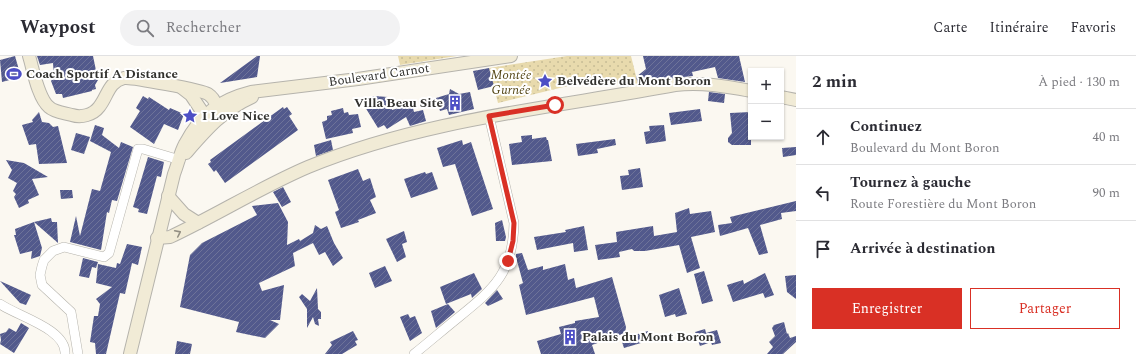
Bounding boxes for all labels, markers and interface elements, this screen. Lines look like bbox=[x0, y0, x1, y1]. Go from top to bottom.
search box bbox=[120, 10, 400, 46]
text: Waypost bbox=[20, 13, 96, 42]
text: Rechercher bbox=[166, 16, 241, 39]
icon: search bbox=[134, 17, 156, 39]
text: Carte bbox=[933, 17, 968, 38]
text: Itinéraire bbox=[990, 17, 1049, 38]
text: Favoris bbox=[1071, 17, 1116, 38]
street label: Boulevard Carnot bbox=[327, 58, 431, 92]
place label: Coach Sportif A Distance bbox=[26, 64, 178, 84]
sports icon: Coach Sportif A Distance bbox=[5, 65, 23, 83]
park label: Montée Gurnée bbox=[491, 65, 532, 100]
map controls bbox=[748, 68, 784, 140]
button: + bbox=[748, 68, 784, 104]
text: 2 min bbox=[812, 69, 857, 95]
place label: Belvédère du Mont Boron bbox=[557, 71, 711, 91]
place icon: Belvédère du Mont Boron bbox=[536, 72, 554, 90]
text: À pied · 130 m bbox=[1038, 72, 1120, 92]
place label: Villa Beau Site bbox=[354, 93, 443, 113]
building icon: Villa Beau Site bbox=[446, 94, 464, 112]
route start bbox=[546, 96, 564, 114]
button: − bbox=[748, 104, 784, 140]
place label: I Love Nice bbox=[202, 106, 270, 126]
place icon: I Love Nice bbox=[181, 107, 199, 125]
text: Continuez bbox=[850, 115, 922, 138]
icon: ahead bbox=[812, 126, 834, 148]
text: 40 m bbox=[1093, 127, 1120, 147]
text: Boulevard du Mont Boron bbox=[850, 138, 1000, 158]
text: Tournez à gauche bbox=[850, 171, 971, 194]
icon: left bbox=[812, 182, 834, 204]
text: 90 m bbox=[1093, 183, 1120, 203]
text: Route Forestière du Mont Boron bbox=[850, 194, 1036, 214]
one-way arrow bbox=[174, 230, 182, 238]
text: Arrivée à destination bbox=[850, 237, 996, 260]
icon: arrive bbox=[812, 238, 834, 260]
route end bbox=[499, 252, 517, 270]
button: Enregistrer bbox=[812, 288, 962, 329]
button: Partager bbox=[970, 288, 1120, 329]
place label: Palais du Mont Boron bbox=[582, 327, 714, 347]
building icon: Palais du Mont Boron bbox=[561, 328, 579, 346]

